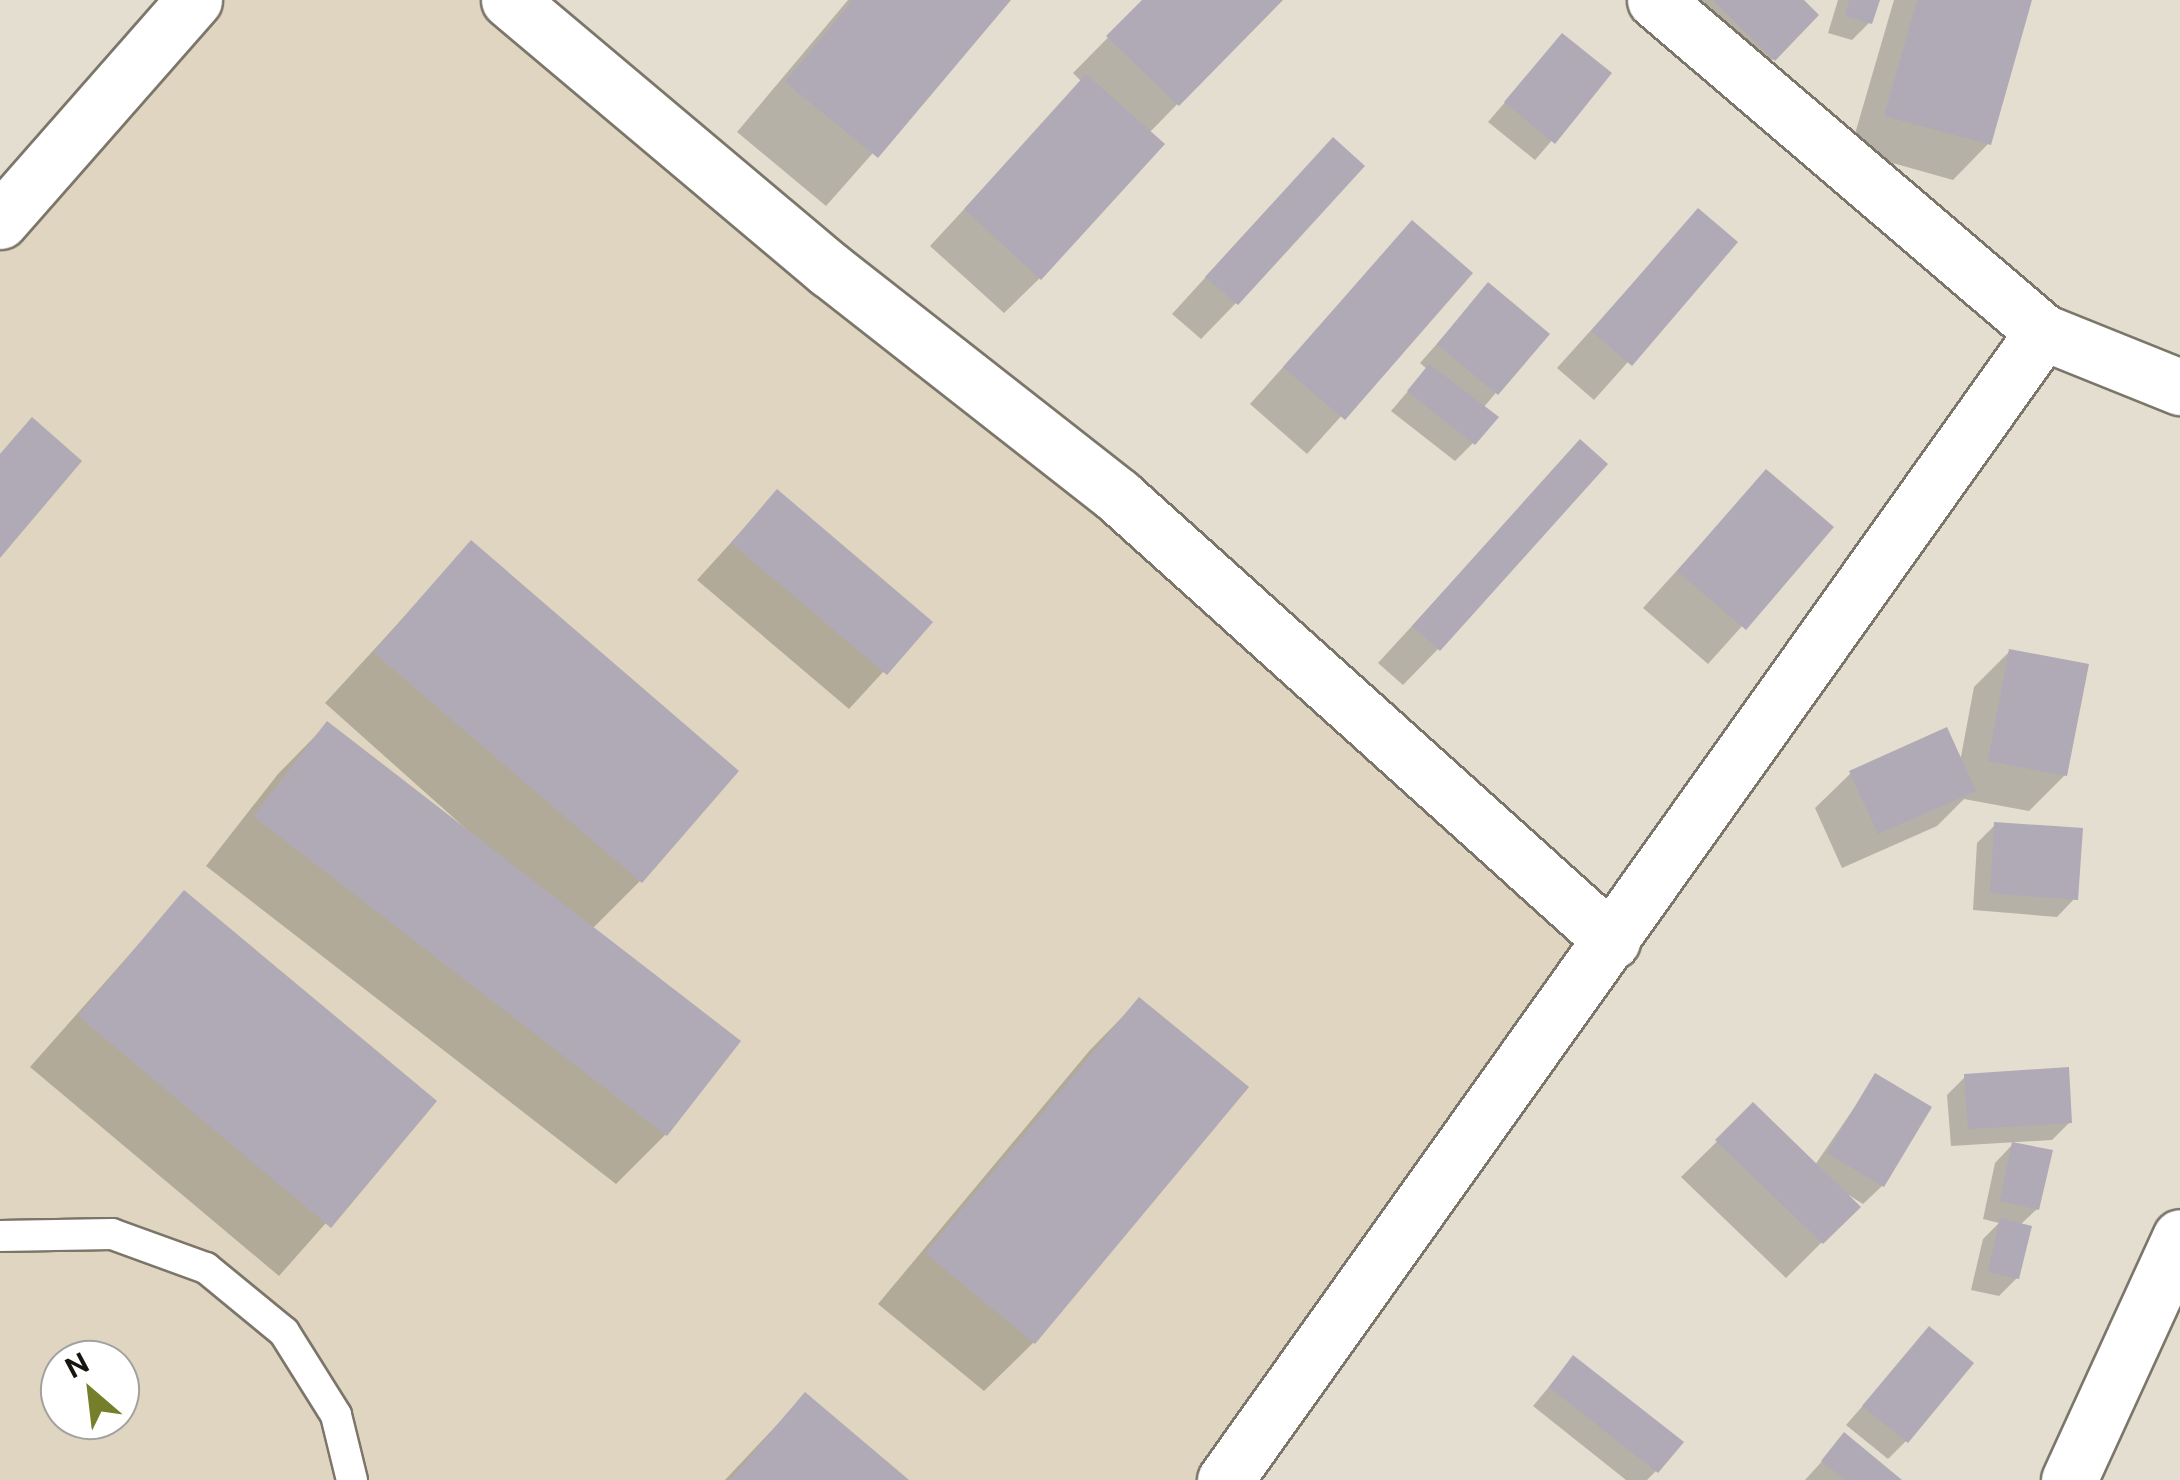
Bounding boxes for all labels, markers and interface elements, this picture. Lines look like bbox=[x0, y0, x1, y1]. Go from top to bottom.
north arrow bbox=[40, 1340, 140, 1440]
text: N bbox=[59, 1345, 94, 1385]

